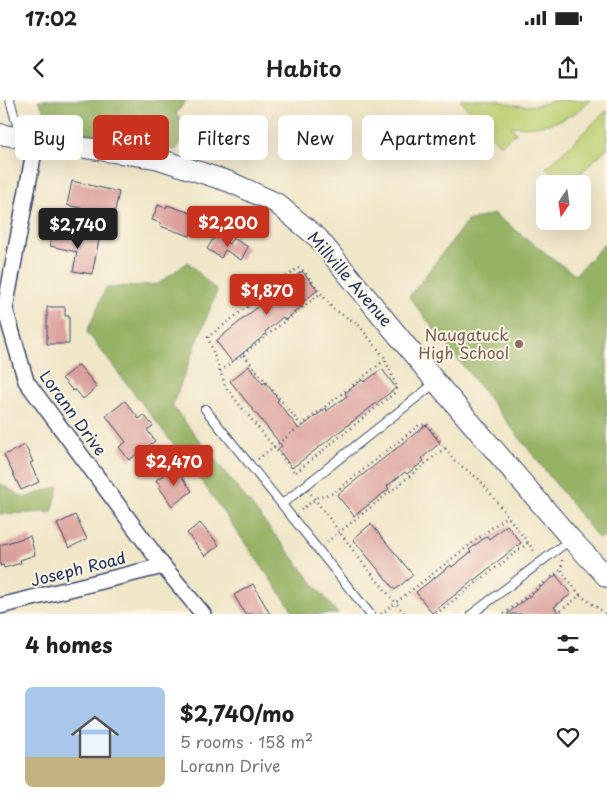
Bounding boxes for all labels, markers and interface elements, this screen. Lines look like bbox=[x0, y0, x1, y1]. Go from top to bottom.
text: 17:02 bbox=[25, 4, 77, 32]
text: Habito bbox=[266, 51, 341, 84]
icon: back bbox=[25, 54, 53, 82]
icon: share bbox=[554, 54, 582, 82]
chip: Buy bbox=[15, 115, 83, 160]
chip: Rent bbox=[93, 115, 169, 160]
chip: Filters bbox=[179, 115, 268, 160]
chip: New bbox=[278, 115, 352, 160]
chip: Apartment bbox=[362, 115, 494, 160]
north arrow bbox=[536, 175, 591, 230]
map controls bbox=[536, 175, 591, 230]
pin: $2,200 bbox=[187, 206, 269, 248]
pin: $2,740 bbox=[37, 208, 119, 250]
text: $2,200 bbox=[198, 210, 258, 234]
text: $2,740 bbox=[50, 212, 106, 236]
street label: Millville Avenue bbox=[303, 226, 399, 331]
pin: $1,870 bbox=[226, 274, 308, 316]
text: $1,870 bbox=[241, 278, 293, 302]
place label: Naugatuck High School bbox=[419, 322, 509, 364]
marker: Naugatuck High School bbox=[513, 338, 525, 350]
street label: Lorann Drive bbox=[35, 365, 113, 460]
pin: $2,470 bbox=[133, 444, 215, 487]
text: $2,470 bbox=[146, 449, 202, 473]
street label: Joseph Road bbox=[28, 545, 128, 591]
text: 4 homes bbox=[25, 628, 112, 660]
icon: filters bbox=[554, 630, 582, 658]
text: $2,740/mo bbox=[180, 697, 294, 729]
icon: home bbox=[65, 707, 125, 767]
icon: heart bbox=[554, 723, 582, 751]
text: 5 rooms · 158 m² bbox=[180, 729, 313, 753]
text: Lorann Drive bbox=[180, 753, 280, 777]

